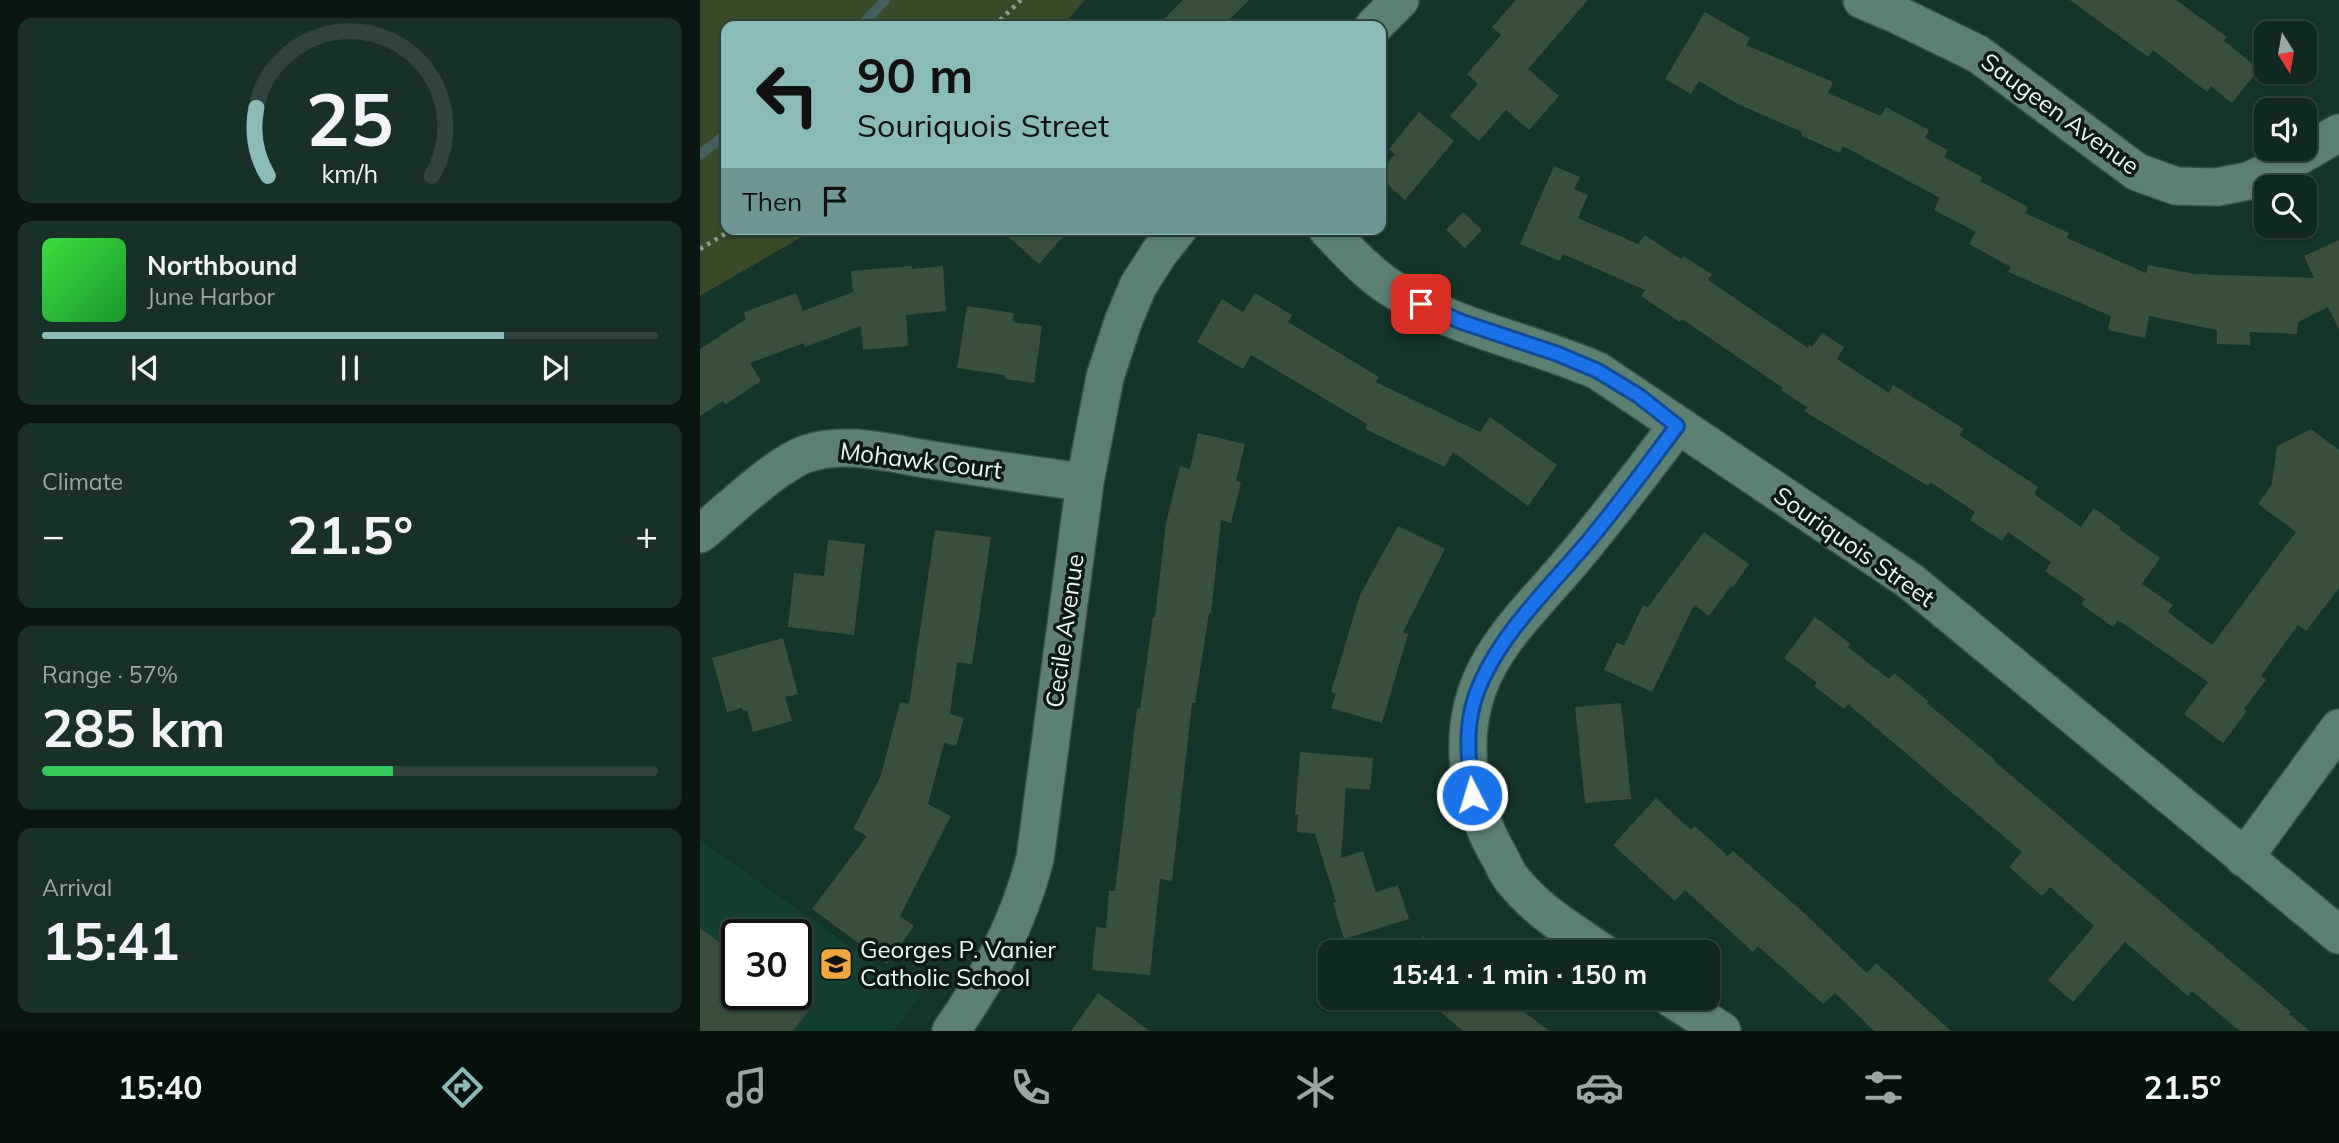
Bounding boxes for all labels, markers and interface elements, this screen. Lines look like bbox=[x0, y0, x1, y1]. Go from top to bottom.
north arrow bbox=[2254, 21, 2317, 84]
map controls bbox=[2254, 21, 2317, 238]
text: 90 m bbox=[857, 44, 973, 105]
street label: Saugeen Avenue bbox=[1976, 46, 2145, 180]
icon: left bbox=[742, 49, 833, 140]
text: 25 bbox=[306, 74, 394, 165]
button: sound bbox=[2254, 98, 2317, 161]
text: Souriquois Street bbox=[857, 105, 1109, 145]
text: km/h bbox=[322, 158, 378, 189]
button: search bbox=[2254, 175, 2317, 238]
icon: arrive bbox=[816, 182, 854, 220]
text: Then bbox=[742, 185, 802, 218]
text: Northbound bbox=[147, 249, 297, 282]
pin bbox=[1391, 274, 1451, 334]
text: June Harbor bbox=[147, 282, 275, 311]
icon: arrive bbox=[1402, 285, 1440, 323]
icon: previous bbox=[126, 349, 164, 387]
icon: pause bbox=[331, 349, 369, 387]
icon: next bbox=[536, 349, 574, 387]
street label: Mohawk Court bbox=[838, 435, 1004, 485]
text: Climate bbox=[42, 467, 123, 496]
street label: Souriquois Street bbox=[1769, 480, 1941, 613]
text: 21.5° bbox=[287, 502, 413, 567]
text: − bbox=[42, 511, 65, 559]
text: + bbox=[635, 511, 658, 559]
street label: Cecile Avenue bbox=[1038, 552, 1090, 710]
text: Range · 57% bbox=[42, 660, 178, 689]
text: 285 km bbox=[42, 695, 225, 760]
position arrow bbox=[1435, 758, 1509, 832]
text: Arrival bbox=[42, 873, 112, 902]
text: 15:41 bbox=[42, 908, 180, 973]
speed limit sign: 30 bbox=[721, 919, 812, 1010]
place label: Georges P. Vanier Catholic School bbox=[860, 934, 1056, 992]
school or university icon: Georges P. Vanier Catholic School bbox=[817, 945, 855, 983]
text: 15:41 · 1 min · 150 m bbox=[1391, 958, 1647, 991]
icon: directions bbox=[438, 1063, 487, 1112]
icon: music bbox=[722, 1063, 771, 1112]
icon: phone bbox=[1006, 1063, 1055, 1112]
icon: climate bbox=[1291, 1063, 1340, 1112]
icon: car bbox=[1575, 1063, 1624, 1112]
icon: filters bbox=[1859, 1063, 1908, 1112]
text: 15:40 bbox=[118, 1067, 202, 1107]
text: 21.5° bbox=[2144, 1067, 2221, 1107]

